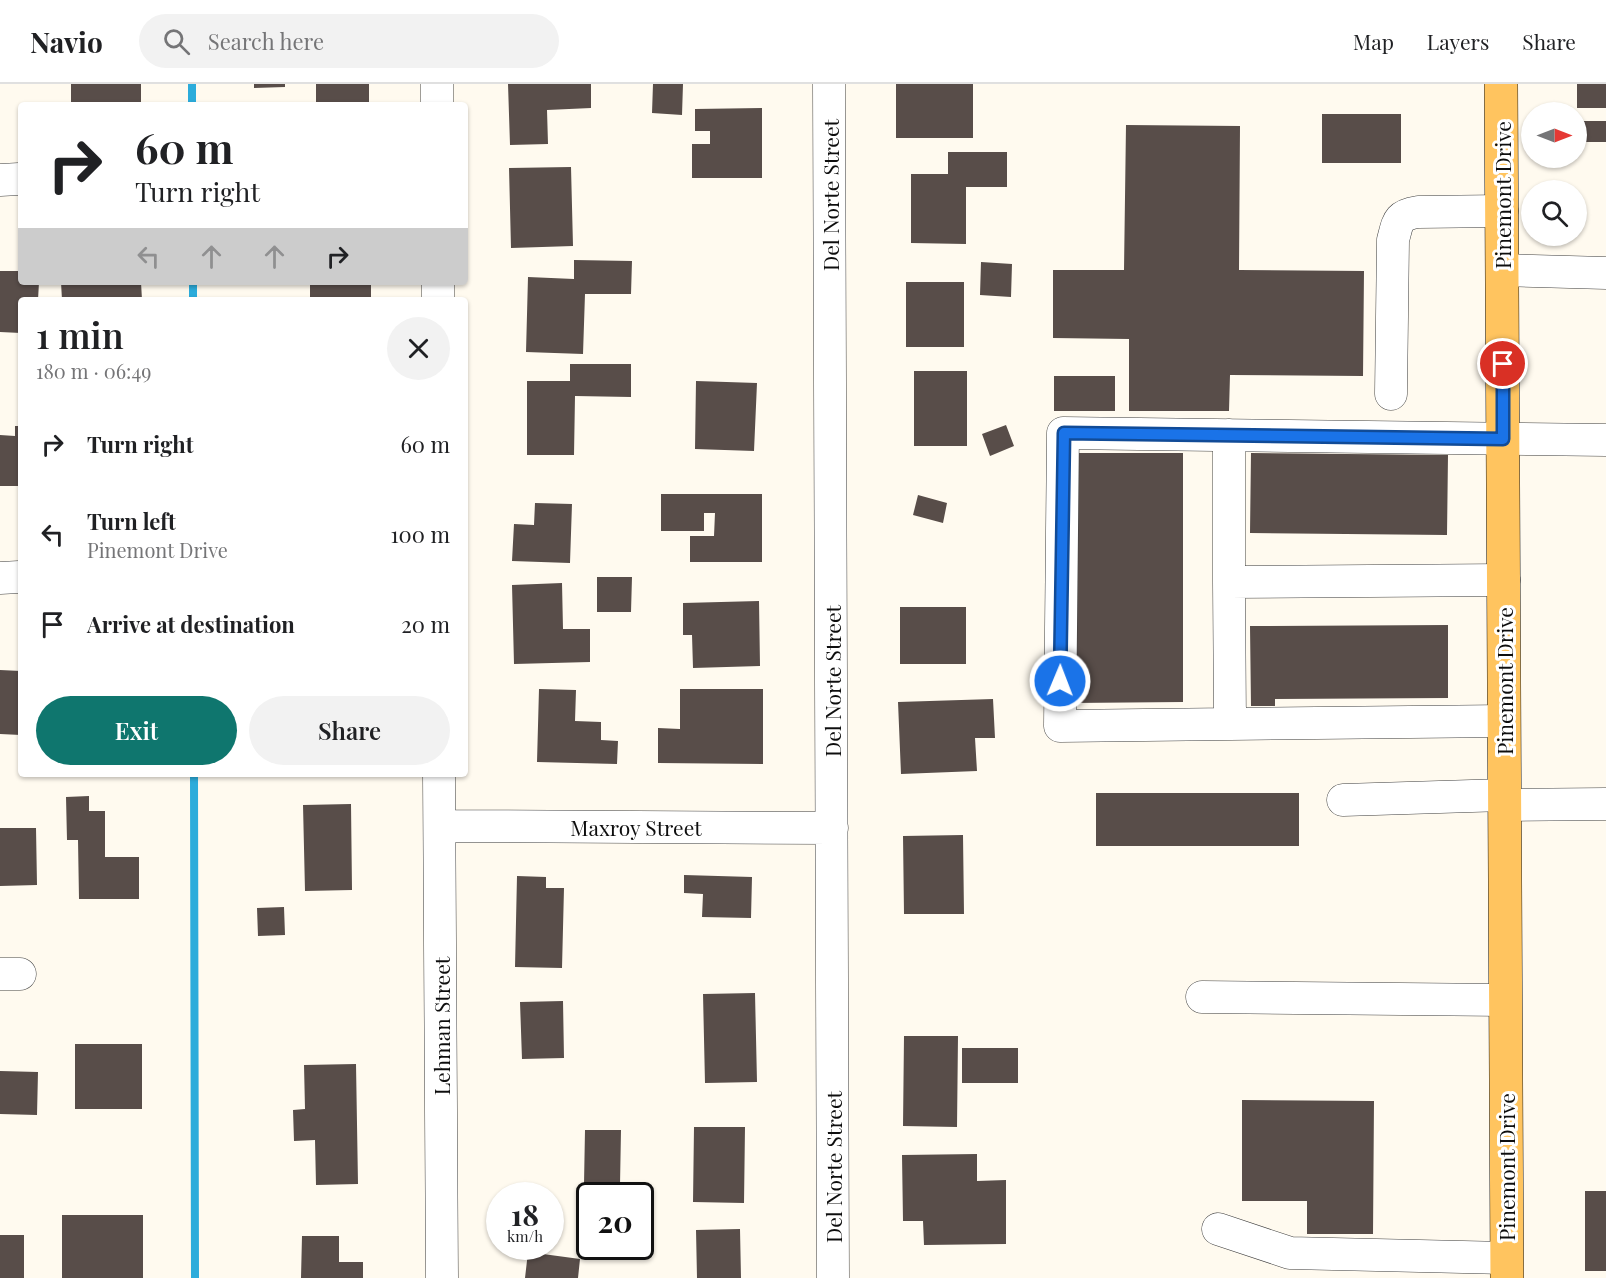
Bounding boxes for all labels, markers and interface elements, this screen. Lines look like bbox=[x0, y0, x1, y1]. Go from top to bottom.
search box bbox=[139, 14, 559, 68]
text: Navio bbox=[30, 23, 103, 60]
icon: search bbox=[160, 25, 193, 58]
text: Search here bbox=[208, 26, 324, 56]
text: Map bbox=[1353, 27, 1394, 55]
text: Layers bbox=[1427, 27, 1489, 55]
text: Share bbox=[1522, 27, 1576, 55]
north arrow bbox=[1521, 102, 1587, 168]
map controls bbox=[1521, 102, 1587, 246]
street label: Del Norte Street bbox=[816, 118, 844, 271]
text: 60 m bbox=[135, 119, 233, 175]
street label: Pinemont Drive bbox=[1488, 121, 1516, 269]
icon: right bbox=[36, 126, 114, 204]
text: Turn right bbox=[135, 173, 260, 209]
button: search bbox=[1521, 180, 1587, 246]
icon: left bbox=[132, 240, 165, 273]
icon: ahead bbox=[195, 240, 228, 273]
icon: ahead bbox=[258, 240, 291, 273]
icon: right bbox=[321, 240, 354, 273]
text: 1 min bbox=[36, 310, 124, 358]
button: close bbox=[387, 317, 450, 380]
pin bbox=[1477, 338, 1528, 389]
icon: arrive bbox=[1486, 347, 1519, 380]
text: 180 m · 06:49 bbox=[36, 357, 152, 384]
icon: right bbox=[36, 428, 69, 461]
text: Turn right bbox=[87, 429, 193, 459]
text: 60 m bbox=[400, 429, 450, 459]
text: Turn left bbox=[87, 506, 176, 536]
icon: left bbox=[36, 518, 69, 551]
text: 100 m bbox=[390, 519, 450, 549]
text: Pinemont Drive bbox=[87, 536, 228, 563]
street label: Del Norte Street bbox=[818, 604, 846, 757]
street label: Pinemont Drive bbox=[1490, 607, 1518, 755]
icon: arrive bbox=[36, 608, 69, 641]
text: Arrive at destination bbox=[87, 609, 295, 639]
text: 20 m bbox=[401, 609, 450, 639]
position arrow bbox=[1028, 649, 1092, 713]
button: Exit bbox=[36, 696, 237, 765]
button: Share bbox=[249, 696, 450, 765]
street label: Maxroy Street bbox=[570, 813, 702, 841]
street label: Lehman Street bbox=[427, 956, 455, 1095]
street label: Del Norte Street bbox=[819, 1090, 847, 1243]
street label: Pinemont Drive bbox=[1492, 1093, 1520, 1241]
speed limit sign: 20 bbox=[576, 1182, 654, 1260]
text: 18 bbox=[511, 1194, 539, 1234]
text: km/h bbox=[507, 1226, 543, 1246]

